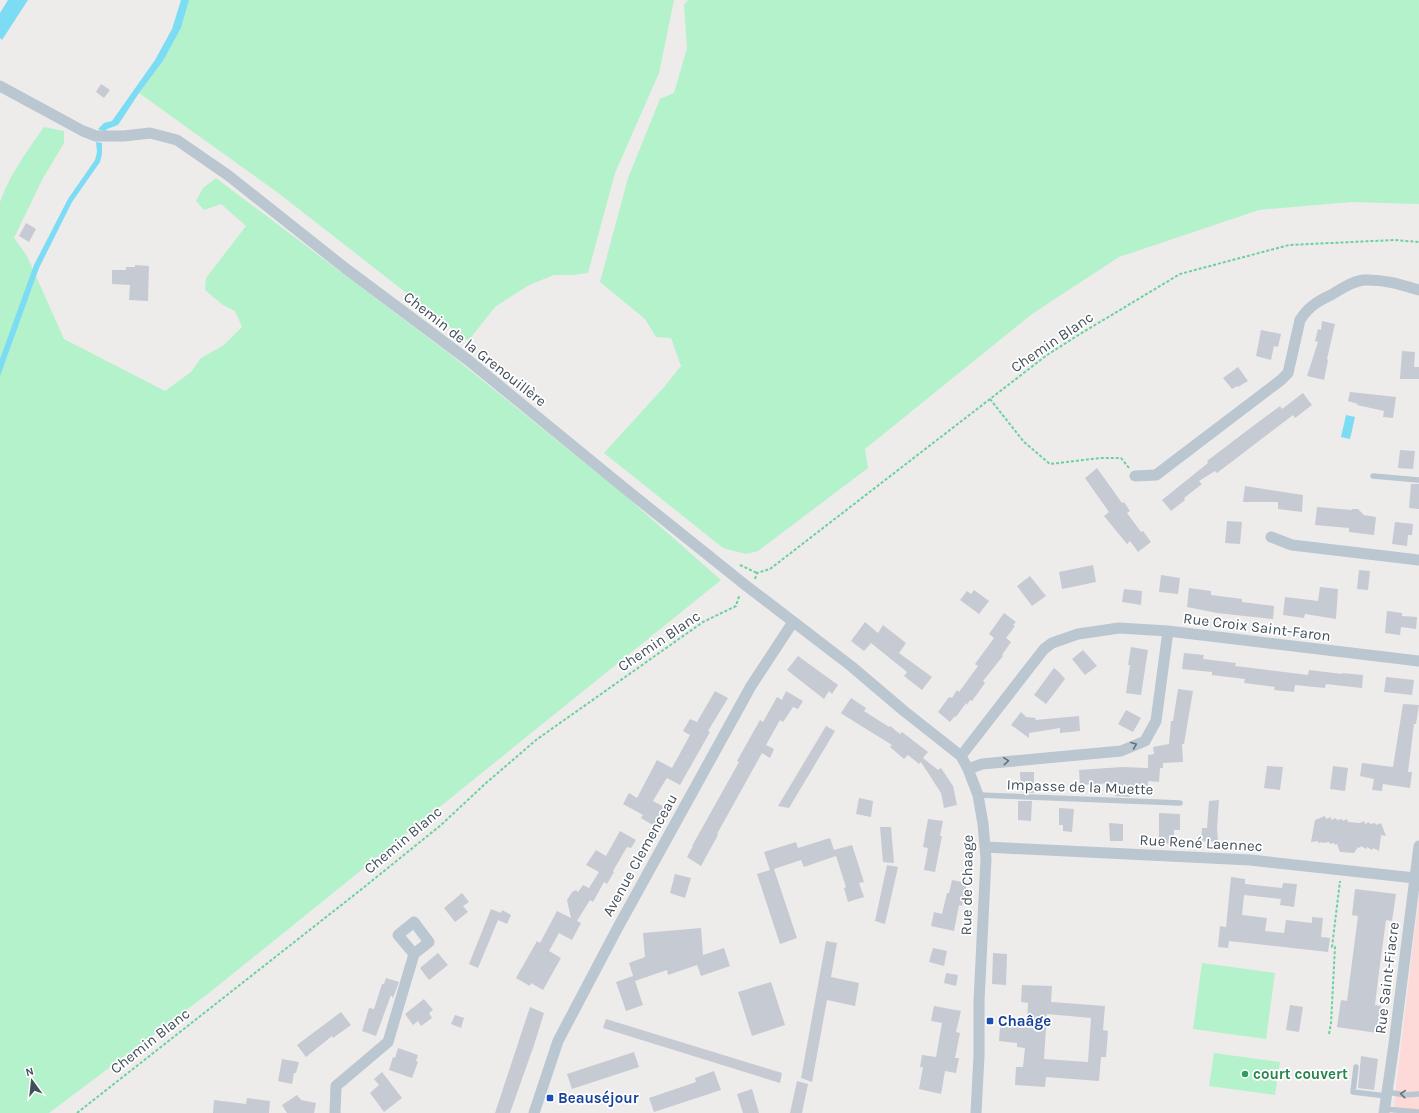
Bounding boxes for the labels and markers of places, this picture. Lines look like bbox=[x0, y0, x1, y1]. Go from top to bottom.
place label: Chaâge bbox=[998, 1012, 1051, 1030]
marker: Chaâge bbox=[985, 1016, 995, 1026]
place label: court couvert bbox=[1253, 1065, 1348, 1083]
marker: court couvert bbox=[1240, 1069, 1250, 1079]
place label: Beauséjour bbox=[558, 1089, 639, 1107]
marker: Beauséjour bbox=[545, 1093, 555, 1103]

